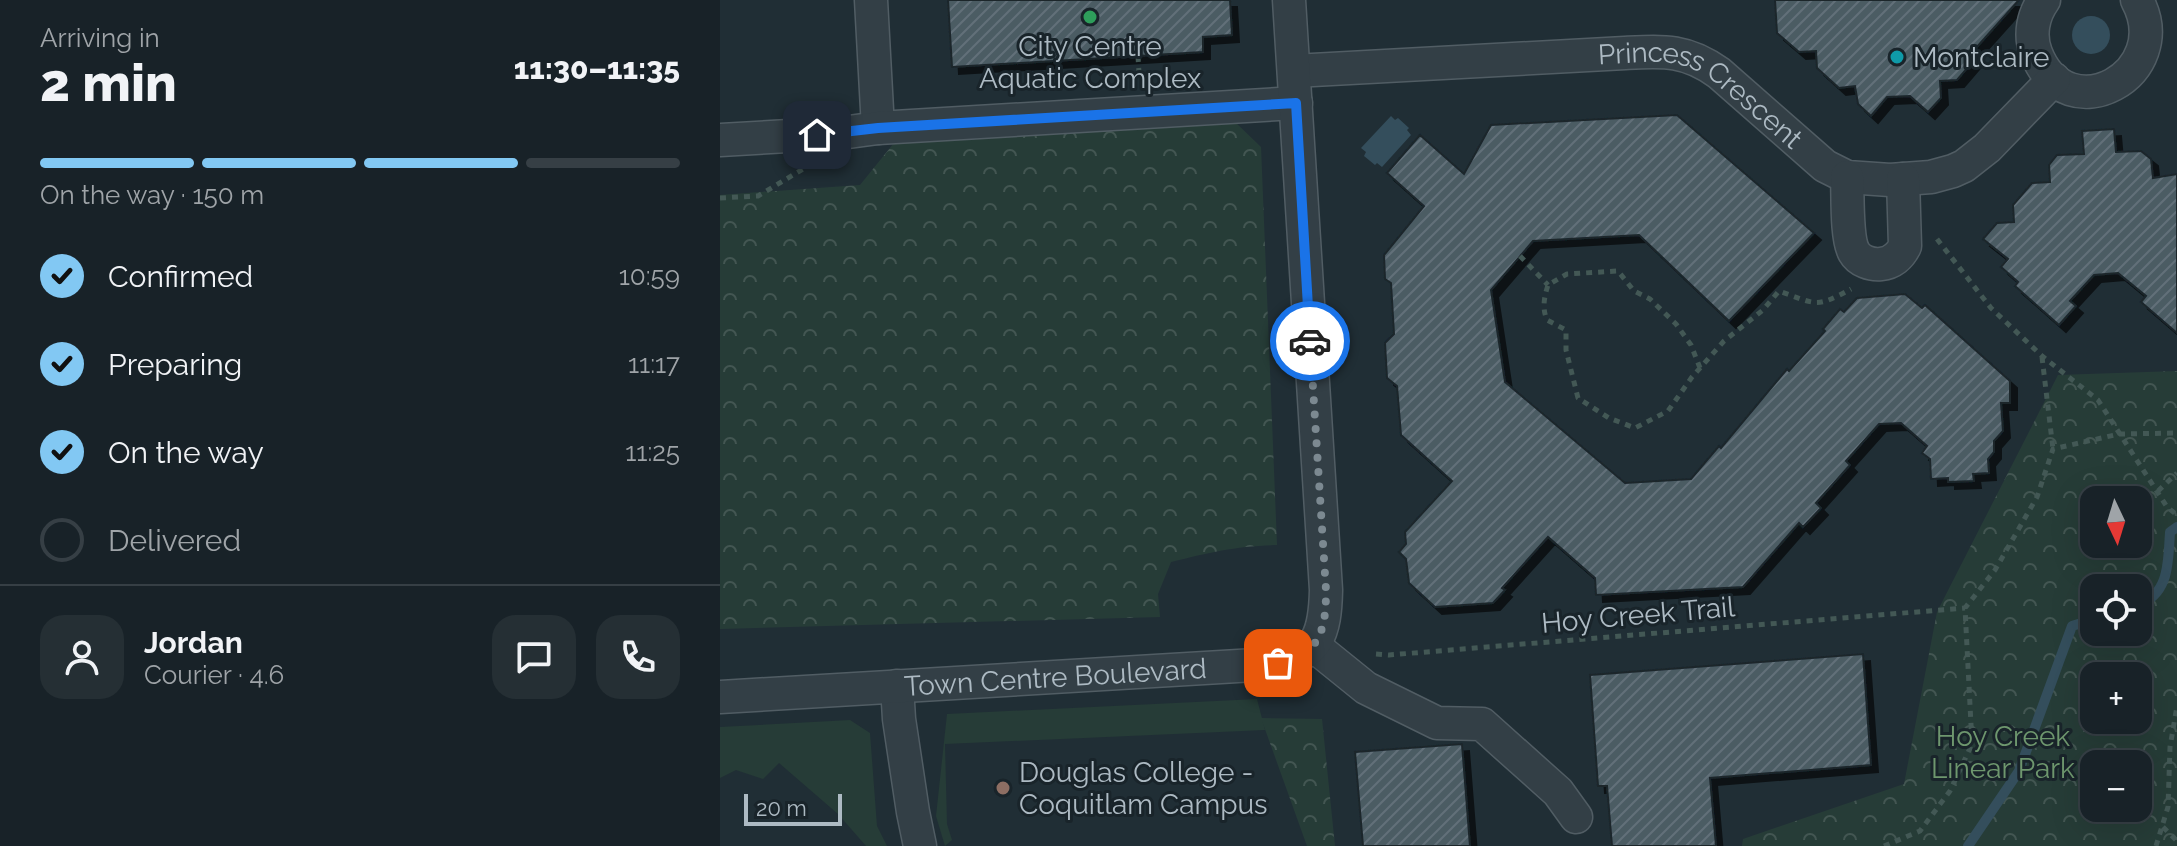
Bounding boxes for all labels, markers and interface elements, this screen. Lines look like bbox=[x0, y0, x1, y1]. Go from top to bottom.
marker: City Centre Aquatic Complex bbox=[1081, 8, 1099, 26]
text: Arriving in bbox=[40, 23, 160, 53]
place label: City Centre Aquatic Complex bbox=[979, 30, 1201, 95]
street label: Princess Crescent bbox=[1597, 35, 1810, 155]
place label: Montclaire bbox=[1913, 41, 2049, 74]
marker: Montclaire bbox=[1888, 48, 1906, 66]
text: 11:30–11:35 bbox=[514, 51, 680, 86]
text: 2 min bbox=[40, 52, 177, 113]
pin bbox=[783, 101, 851, 169]
icon: home bbox=[795, 113, 839, 157]
text: On the way · 150 m bbox=[40, 180, 264, 210]
icon: check bbox=[40, 254, 84, 298]
text: Confirmed bbox=[108, 259, 253, 294]
text: 10:59 bbox=[619, 261, 680, 291]
courier bbox=[1270, 301, 1350, 381]
icon: car bbox=[1288, 319, 1332, 363]
icon: check bbox=[40, 342, 84, 386]
text: Preparing bbox=[108, 347, 242, 382]
text: 11:17 bbox=[628, 349, 680, 379]
icon: check bbox=[40, 430, 84, 474]
text: On the way bbox=[108, 435, 264, 470]
text: 11:25 bbox=[625, 437, 680, 467]
north arrow bbox=[2080, 486, 2152, 558]
map controls bbox=[2080, 486, 2152, 822]
text: Delivered bbox=[108, 523, 241, 558]
button: locate bbox=[2080, 574, 2152, 646]
street label: Hoy Creek Trail bbox=[1540, 590, 1736, 640]
button: person bbox=[40, 615, 124, 699]
button: chat bbox=[492, 615, 576, 699]
button: phone bbox=[596, 615, 680, 699]
text: Jordan bbox=[144, 625, 243, 660]
pin bbox=[1244, 629, 1312, 697]
icon: bag bbox=[1256, 641, 1300, 685]
street label: Town Centre Boulevard bbox=[903, 651, 1208, 702]
text: Courier · 4.6 bbox=[144, 660, 284, 690]
button: + bbox=[2080, 662, 2152, 734]
park label: Hoy Creek Linear Park bbox=[1931, 720, 2075, 785]
button: − bbox=[2080, 750, 2152, 822]
place label: Douglas College - Coquitlam Campus bbox=[1019, 756, 1268, 821]
marker: Douglas College - Coquitlam Campus bbox=[994, 779, 1012, 797]
scale bar bbox=[744, 790, 842, 826]
text: 20 m bbox=[756, 795, 807, 821]

